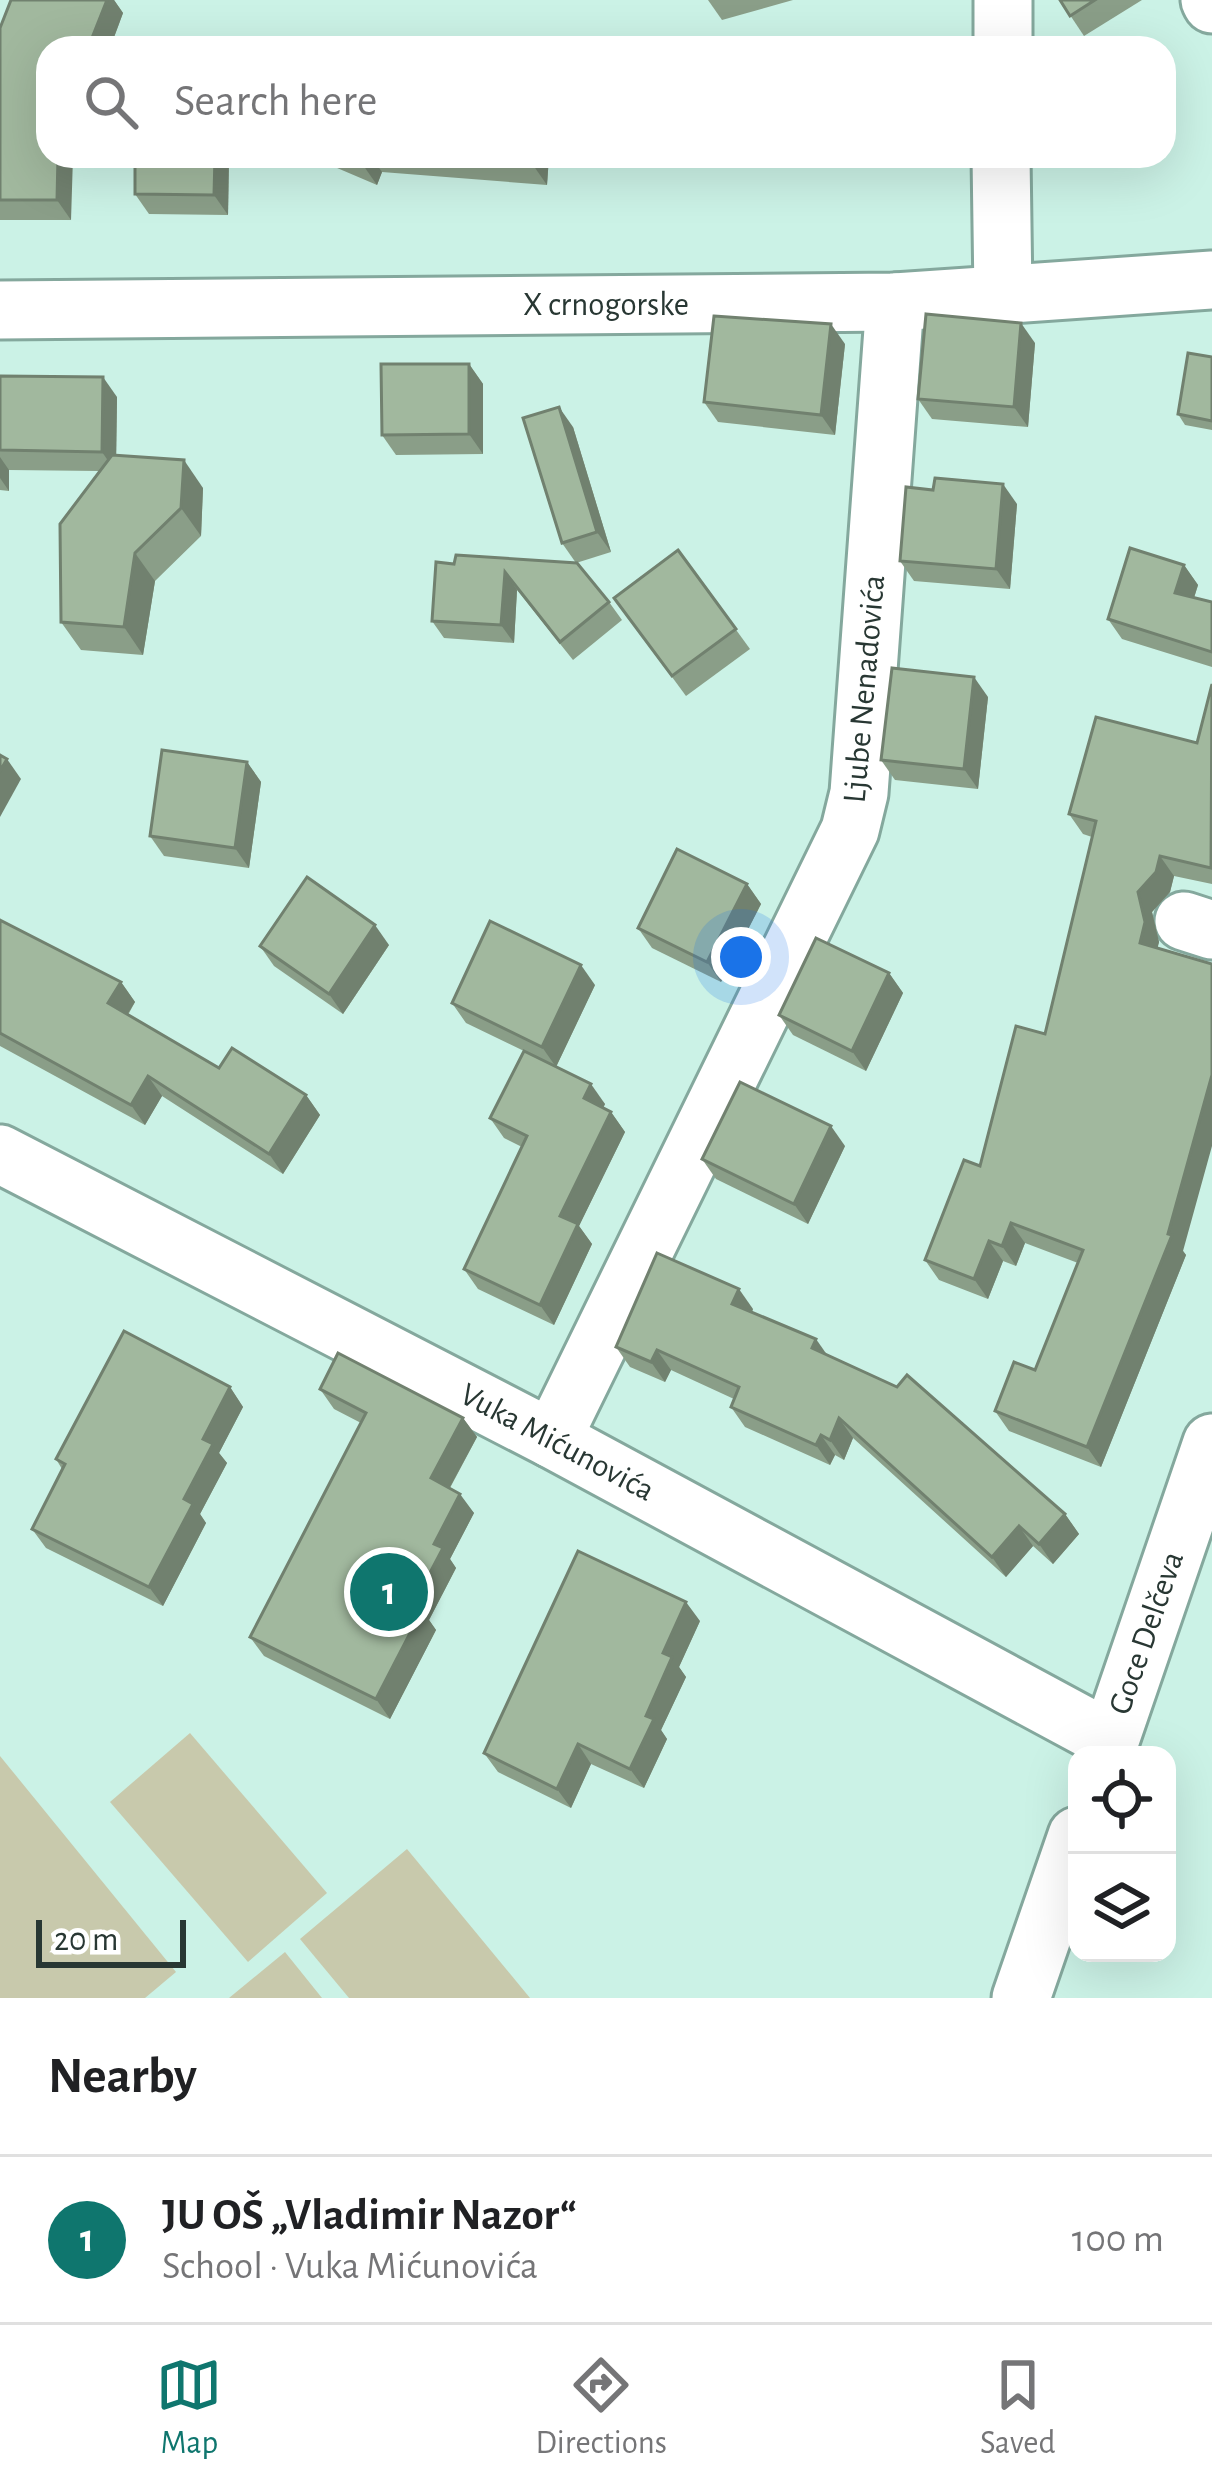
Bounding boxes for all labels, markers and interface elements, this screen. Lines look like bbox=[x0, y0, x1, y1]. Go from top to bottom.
search box bbox=[36, 36, 1176, 168]
icon: search bbox=[78, 69, 144, 135]
text: Search here bbox=[174, 79, 377, 124]
street label: X crnogorske bbox=[523, 289, 689, 322]
street label: Ljube Nenadovića bbox=[839, 574, 891, 804]
your location bbox=[711, 927, 771, 987]
street label: Vuka Mićunovića bbox=[455, 1378, 659, 1508]
pin: 1 bbox=[350, 1547, 428, 1637]
street label: Goce Delčeva bbox=[1104, 1547, 1190, 1719]
map controls bbox=[1068, 1746, 1176, 1962]
button: locate bbox=[1068, 1746, 1176, 1854]
button: layers bbox=[1068, 1854, 1176, 1962]
scale bar bbox=[36, 1914, 186, 1967]
text: 20 m bbox=[54, 1924, 118, 1957]
text: Nearby bbox=[48, 2051, 197, 2102]
text: JU OŠ „Vladimir Nazor“ bbox=[162, 2193, 577, 2238]
text: 1 bbox=[80, 2220, 94, 2259]
text: 100 m bbox=[1072, 2220, 1164, 2259]
text: School · Vuka Mićunovića bbox=[162, 2247, 538, 2286]
tab: Map bbox=[156, 2352, 222, 2464]
tab: Directions bbox=[535, 2352, 667, 2464]
tab: Saved bbox=[980, 2352, 1055, 2464]

